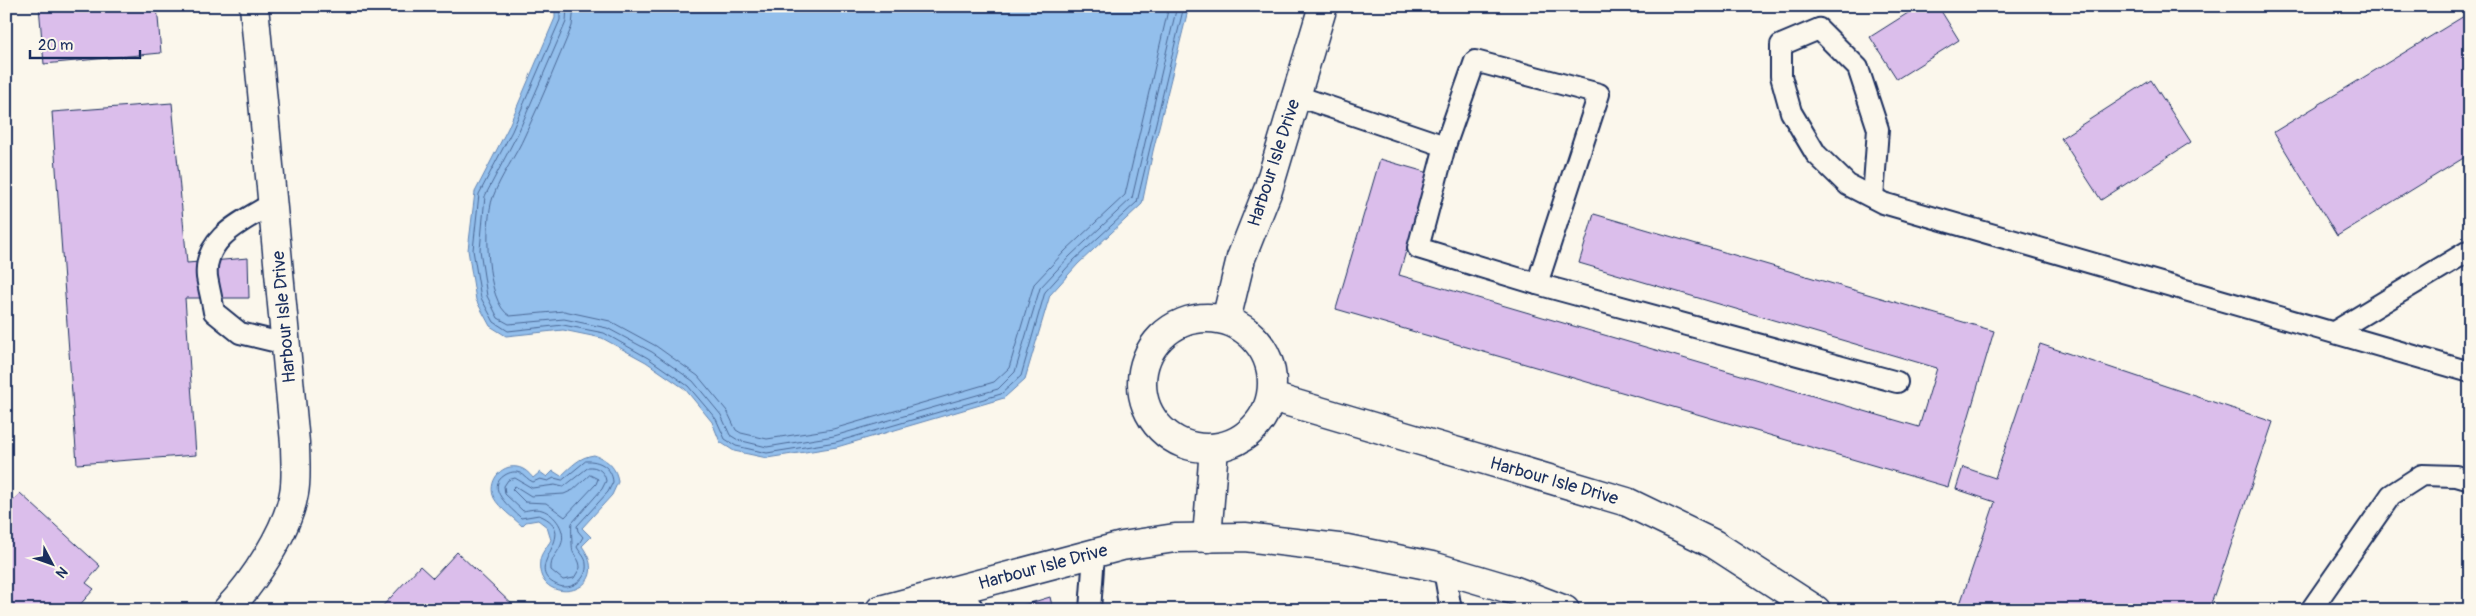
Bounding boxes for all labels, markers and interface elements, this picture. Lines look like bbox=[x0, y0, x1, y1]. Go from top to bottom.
scale bar bbox=[30, 28, 140, 60]
text: 20 m bbox=[38, 36, 73, 55]
street label: Harbour Isle Drive bbox=[1243, 96, 1305, 230]
street label: Harbour Isle Drive bbox=[267, 250, 301, 384]
street label: Harbour Isle Drive bbox=[1487, 452, 1621, 510]
north arrow bbox=[28, 538, 78, 588]
street label: Harbour Isle Drive bbox=[976, 539, 1110, 595]
text: N bbox=[52, 563, 71, 581]

